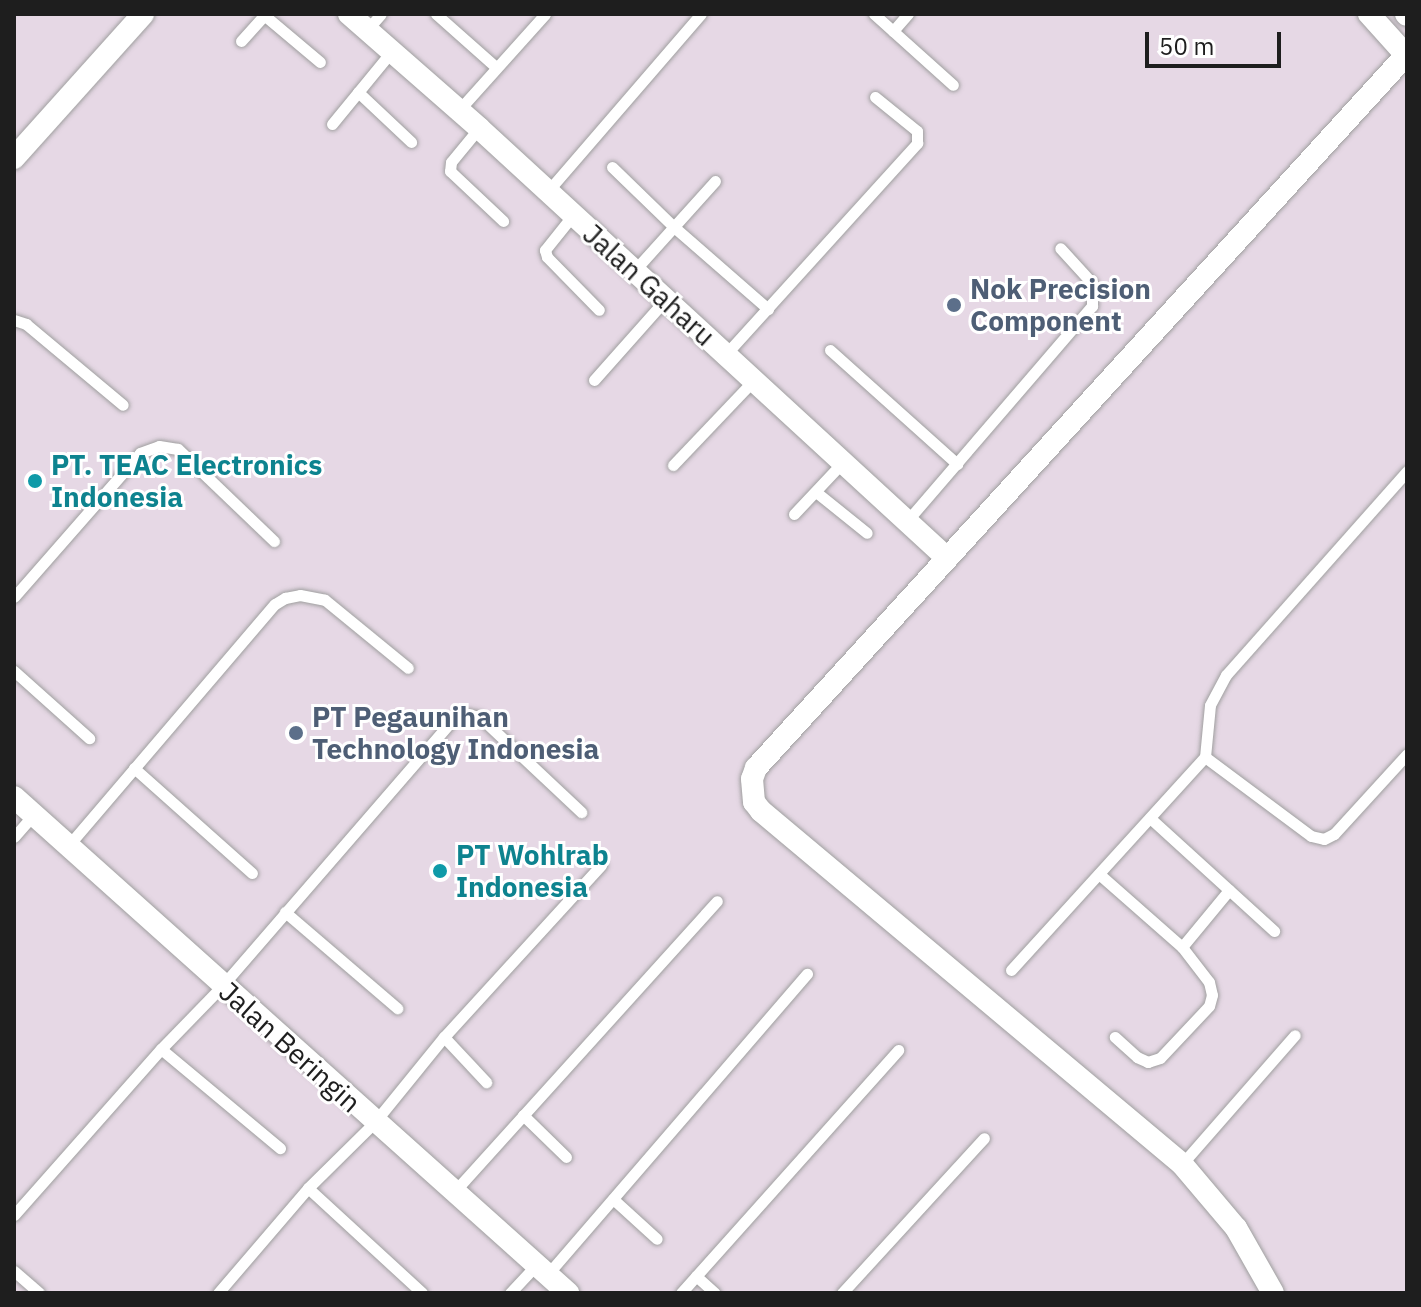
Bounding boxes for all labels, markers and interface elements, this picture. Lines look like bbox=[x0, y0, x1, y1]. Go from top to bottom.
scale bar bbox=[1149, 16, 1285, 66]
text: 50 m bbox=[1159, 30, 1214, 62]
street label: Jalan Gaharu bbox=[576, 217, 722, 353]
place label: Nok Precision Component bbox=[970, 272, 1151, 338]
marker: Nok Precision Component bbox=[945, 296, 963, 314]
place label: PT. TEAC Electronics Indonesia bbox=[51, 448, 322, 514]
marker: PT. TEAC Electronics Indonesia bbox=[26, 472, 44, 490]
place label: PT Pegaunihan Technology Indonesia bbox=[312, 700, 599, 766]
marker: PT Pegaunihan Technology Indonesia bbox=[287, 724, 305, 742]
place label: PT Wohlrab Indonesia bbox=[456, 838, 609, 904]
marker: PT Wohlrab Indonesia bbox=[431, 862, 449, 880]
street label: Jalan Beringin bbox=[212, 975, 368, 1119]

